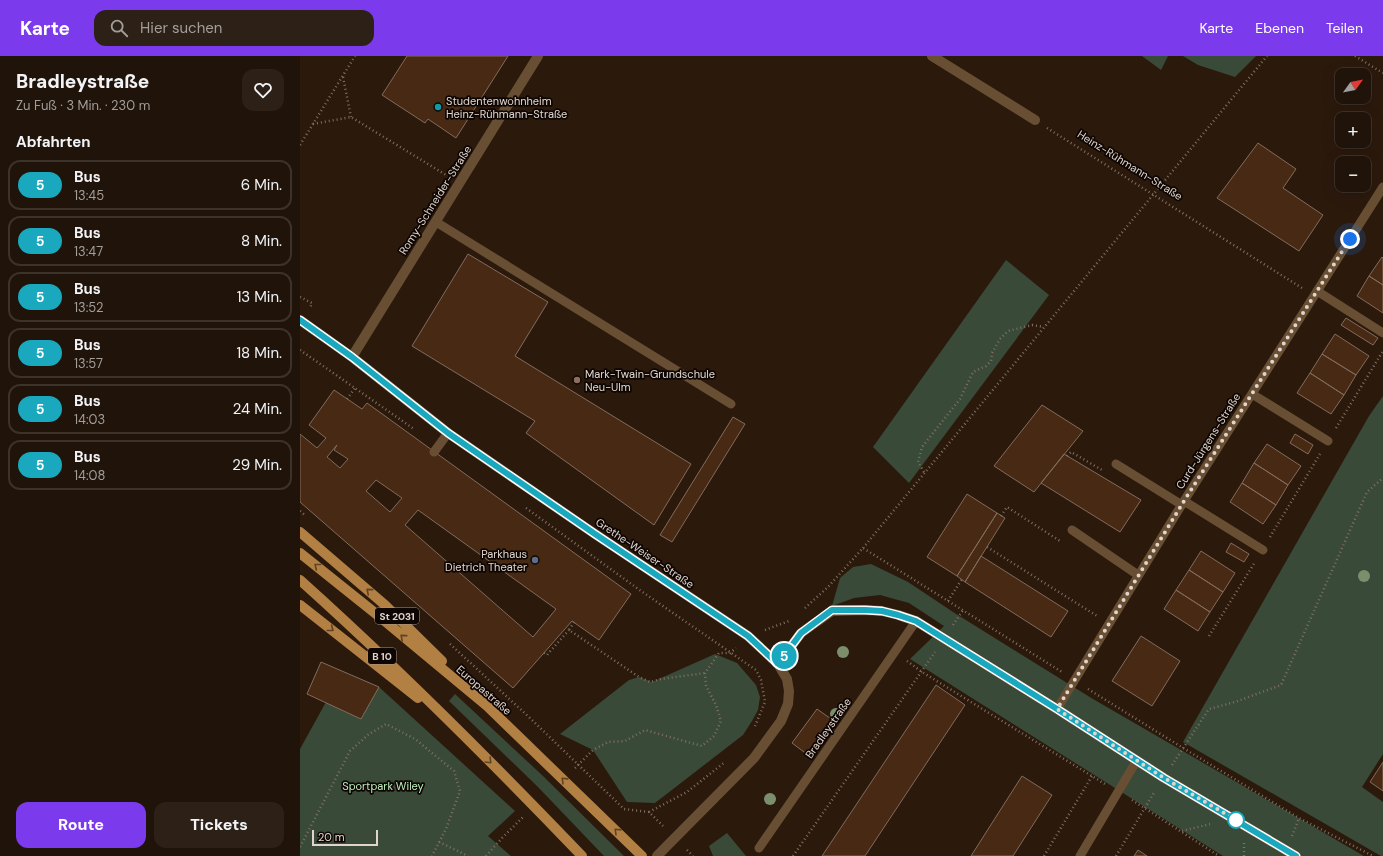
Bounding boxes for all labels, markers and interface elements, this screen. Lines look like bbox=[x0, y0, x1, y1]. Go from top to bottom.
search box bbox=[94, 10, 374, 46]
text: Karte bbox=[20, 16, 70, 41]
icon: search bbox=[108, 17, 130, 39]
text: Hier suchen bbox=[140, 18, 222, 38]
text: Karte bbox=[1199, 19, 1233, 37]
text: Ebenen bbox=[1255, 19, 1304, 37]
text: Teilen bbox=[1326, 19, 1363, 37]
north arrow bbox=[1335, 68, 1371, 104]
map controls bbox=[1335, 68, 1371, 192]
text: Bradleystraße bbox=[16, 69, 149, 94]
button: heart bbox=[242, 69, 284, 111]
place label: Studentenwohnheim Heinz-Rühmann-Straße bbox=[446, 94, 567, 121]
text: Zu Fuß · 3 Min. · 230 m bbox=[16, 97, 150, 114]
marker: Studentenwohnheim Heinz-Rühmann-Straße bbox=[433, 102, 443, 112]
button: + bbox=[1335, 112, 1371, 148]
street label: Heinz-Rühmann-Straße bbox=[1075, 127, 1185, 203]
text: Abfahrten bbox=[16, 132, 91, 152]
street label: Romy-Schneider-Straße bbox=[396, 143, 474, 257]
button: − bbox=[1335, 156, 1371, 192]
text: Bus bbox=[74, 167, 101, 187]
text: 6 Min. bbox=[241, 175, 282, 195]
text: 5 bbox=[36, 176, 44, 194]
text: 13:45 bbox=[74, 187, 104, 204]
text: Bus bbox=[74, 223, 101, 243]
your location bbox=[1340, 229, 1360, 249]
text: 8 Min. bbox=[241, 231, 282, 251]
text: 5 bbox=[36, 232, 44, 250]
text: 13:47 bbox=[74, 243, 103, 260]
text: Bus bbox=[74, 279, 101, 299]
text: 13 Min. bbox=[237, 287, 282, 307]
text: 5 bbox=[36, 288, 44, 306]
text: 13:52 bbox=[74, 299, 104, 316]
text: Bus bbox=[74, 335, 101, 355]
text: 18 Min. bbox=[236, 343, 282, 363]
text: 5 bbox=[36, 344, 44, 362]
text: 13:57 bbox=[74, 355, 103, 372]
place label: Mark-Twain-Grundschule Neu-Ulm bbox=[585, 367, 715, 394]
marker: Mark-Twain-Grundschule Neu-Ulm bbox=[572, 375, 582, 385]
street label: Curd-Jürgens-Straße bbox=[1173, 390, 1243, 492]
text: Bus bbox=[74, 391, 101, 411]
text: 24 Min. bbox=[233, 399, 282, 419]
text: 5 bbox=[36, 400, 44, 418]
text: 14:03 bbox=[74, 411, 105, 428]
text: Bus bbox=[74, 447, 101, 467]
text: 29 Min. bbox=[232, 455, 282, 475]
text: 5 bbox=[36, 456, 44, 474]
text: 14:08 bbox=[74, 467, 105, 484]
street label: Grethe-Weiser-Straße bbox=[593, 515, 697, 591]
place label: Parkhaus Dietrich Theater bbox=[445, 547, 527, 574]
marker: Parkhaus Dietrich Theater bbox=[530, 555, 540, 565]
one-way arrow bbox=[314, 564, 321, 571]
one-way arrow bbox=[367, 588, 374, 595]
road number: St 2031 bbox=[375, 608, 419, 624]
one-way arrow bbox=[326, 625, 333, 632]
one-way arrow bbox=[401, 634, 408, 641]
line badge: 5 bbox=[771, 643, 797, 669]
text: 5 bbox=[780, 647, 788, 665]
road number: B 10 bbox=[368, 648, 396, 664]
street label: Europastraße bbox=[453, 662, 515, 718]
street label: Bradleystraße bbox=[802, 695, 854, 761]
one-way arrow bbox=[485, 756, 492, 764]
one-way arrow bbox=[561, 777, 569, 785]
park label: Sportpark Wiley bbox=[342, 779, 424, 793]
button: Route bbox=[16, 802, 146, 848]
button: Tickets bbox=[154, 802, 284, 848]
unlabelled marker bbox=[1227, 811, 1245, 829]
scale bar bbox=[312, 828, 378, 847]
one-way arrow bbox=[614, 829, 622, 836]
text: 20 m bbox=[318, 830, 344, 844]

